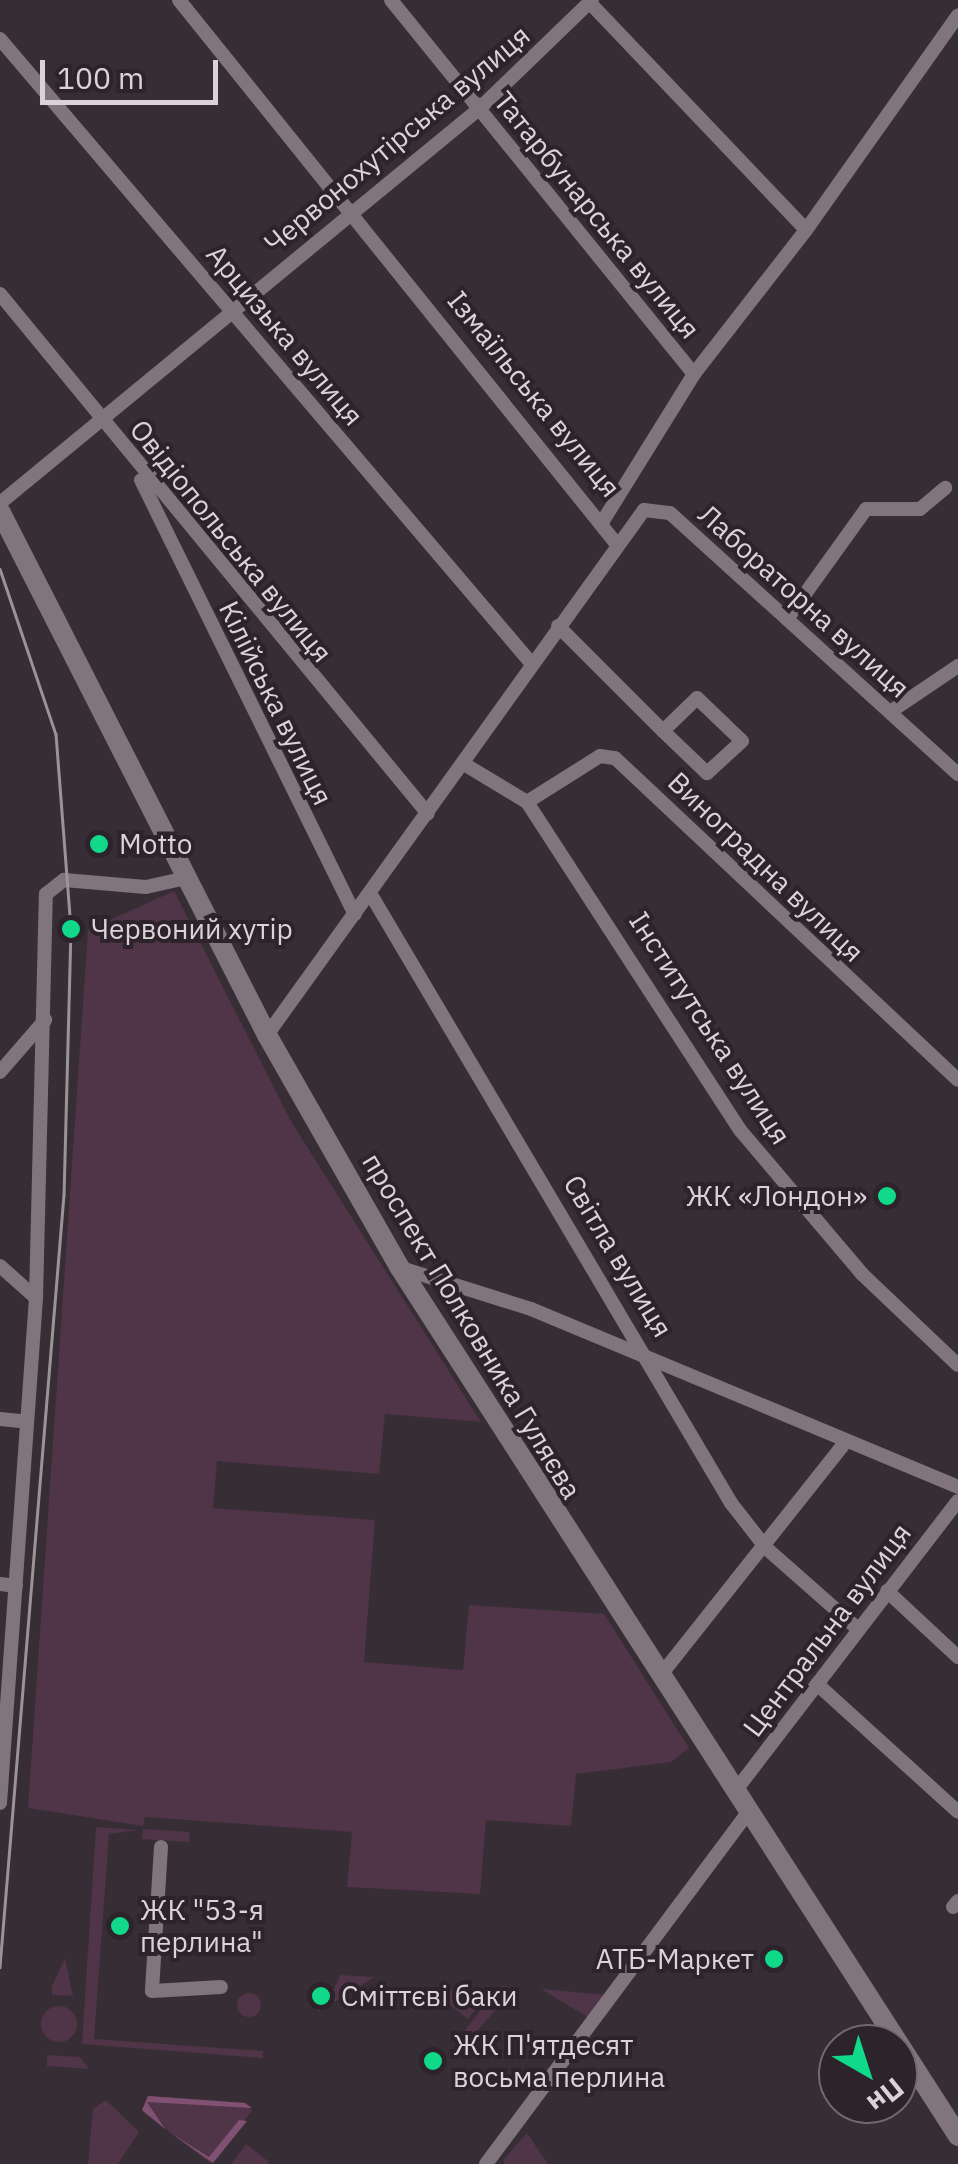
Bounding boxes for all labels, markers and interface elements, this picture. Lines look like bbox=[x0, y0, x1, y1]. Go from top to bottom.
street label: Червонохутірська вулиця bbox=[258, 18, 536, 260]
scale bar bbox=[45, 40, 222, 102]
text: 100 m bbox=[57, 58, 144, 97]
street label: Татарбунарська вулиця bbox=[487, 85, 707, 345]
street label: Арцизька вулиця bbox=[200, 238, 370, 432]
street label: Ізмаїльська вулиця bbox=[441, 284, 627, 504]
street label: Овідіопольська вулиця bbox=[123, 413, 339, 669]
street label: Лабораторна вулиця bbox=[692, 497, 916, 705]
street label: Кілійська вулиця bbox=[212, 595, 340, 811]
street label: Виноградна вулиця bbox=[661, 765, 871, 969]
place label: Motto bbox=[119, 827, 192, 861]
marker: Motto bbox=[88, 833, 110, 855]
street label: Інститутська вулиця bbox=[622, 905, 798, 1151]
place label: Червоний хутір bbox=[91, 912, 293, 946]
marker: Червоний хутір bbox=[60, 918, 82, 940]
street label: проспект Полковника Гуляєва bbox=[355, 1147, 589, 1505]
street label: Світла вулиця bbox=[557, 1169, 679, 1343]
place label: ЖК «Лондон» bbox=[686, 1179, 867, 1213]
marker: ЖК «Лондон» bbox=[876, 1185, 898, 1207]
street label: Центральна вулиця bbox=[736, 1517, 918, 1743]
place label: ЖК "53-я перлина" bbox=[140, 1893, 264, 1959]
marker: ЖК "53-я перлина" bbox=[109, 1915, 131, 1937]
place label: АТБ-Маркет bbox=[596, 1942, 754, 1976]
marker: АТБ-Маркет bbox=[763, 1948, 785, 1970]
place label: Сміттєві баки bbox=[341, 1979, 517, 2013]
marker: Сміттєві баки bbox=[310, 1985, 332, 2007]
north arrow bbox=[818, 2024, 918, 2124]
place label: ЖК П'ятдесят восьма перлина bbox=[453, 2028, 665, 2094]
marker: ЖК П'ятдесят восьма перлина bbox=[422, 2050, 444, 2072]
text: Пн bbox=[860, 2070, 912, 2122]

